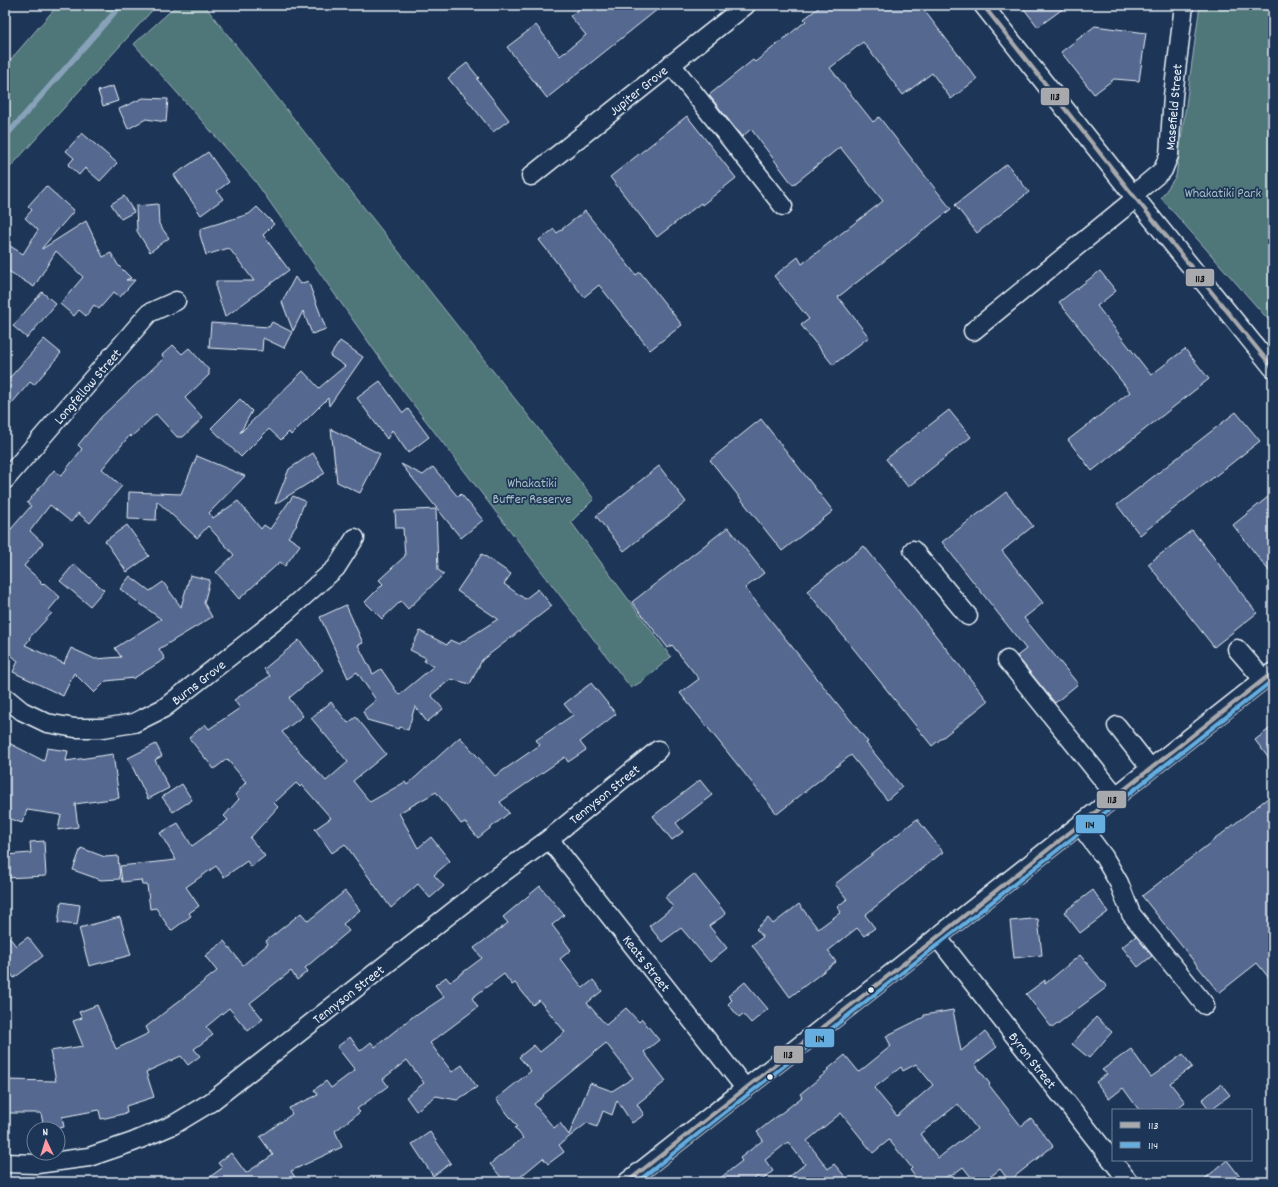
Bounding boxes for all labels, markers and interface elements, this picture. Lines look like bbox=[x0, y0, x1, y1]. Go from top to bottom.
street label: Jupiter Grove bbox=[606, 62, 673, 121]
street label: Masefield Street bbox=[1161, 63, 1189, 151]
line badge: 113 bbox=[1040, 87, 1070, 106]
text: 113 bbox=[1050, 90, 1060, 106]
park label: Whakatiki Park bbox=[1185, 184, 1261, 204]
line badge: 113 bbox=[1185, 268, 1215, 287]
text: 113 bbox=[1195, 272, 1205, 288]
street label: Longfellow Street bbox=[50, 345, 127, 430]
park label: Whakatiki Buffer Reserve bbox=[493, 474, 571, 510]
street label: Burns Grove bbox=[168, 656, 231, 711]
street label: Tennyson Street bbox=[565, 761, 645, 830]
line badge: 113 bbox=[1096, 790, 1127, 809]
text: 113 bbox=[1107, 793, 1117, 809]
line badge: 114 bbox=[1075, 814, 1106, 834]
text: 114 bbox=[1085, 818, 1095, 834]
street label: Keats Street bbox=[617, 931, 674, 997]
street label: Tennyson Street bbox=[309, 961, 389, 1030]
unlabelled marker bbox=[866, 985, 876, 995]
line badge: 114 bbox=[804, 1028, 835, 1048]
street label: Byron Street bbox=[1003, 1029, 1060, 1094]
text: 114 bbox=[815, 1032, 825, 1048]
line badge: 113 bbox=[773, 1045, 804, 1064]
text: 113 bbox=[783, 1048, 793, 1064]
unlabelled marker bbox=[765, 1072, 775, 1082]
legend bbox=[1112, 1109, 1252, 1161]
text: 113 bbox=[1148, 1118, 1159, 1135]
north arrow bbox=[26, 1121, 66, 1161]
text: N bbox=[42, 1125, 49, 1141]
text: 114 bbox=[1148, 1138, 1158, 1155]

